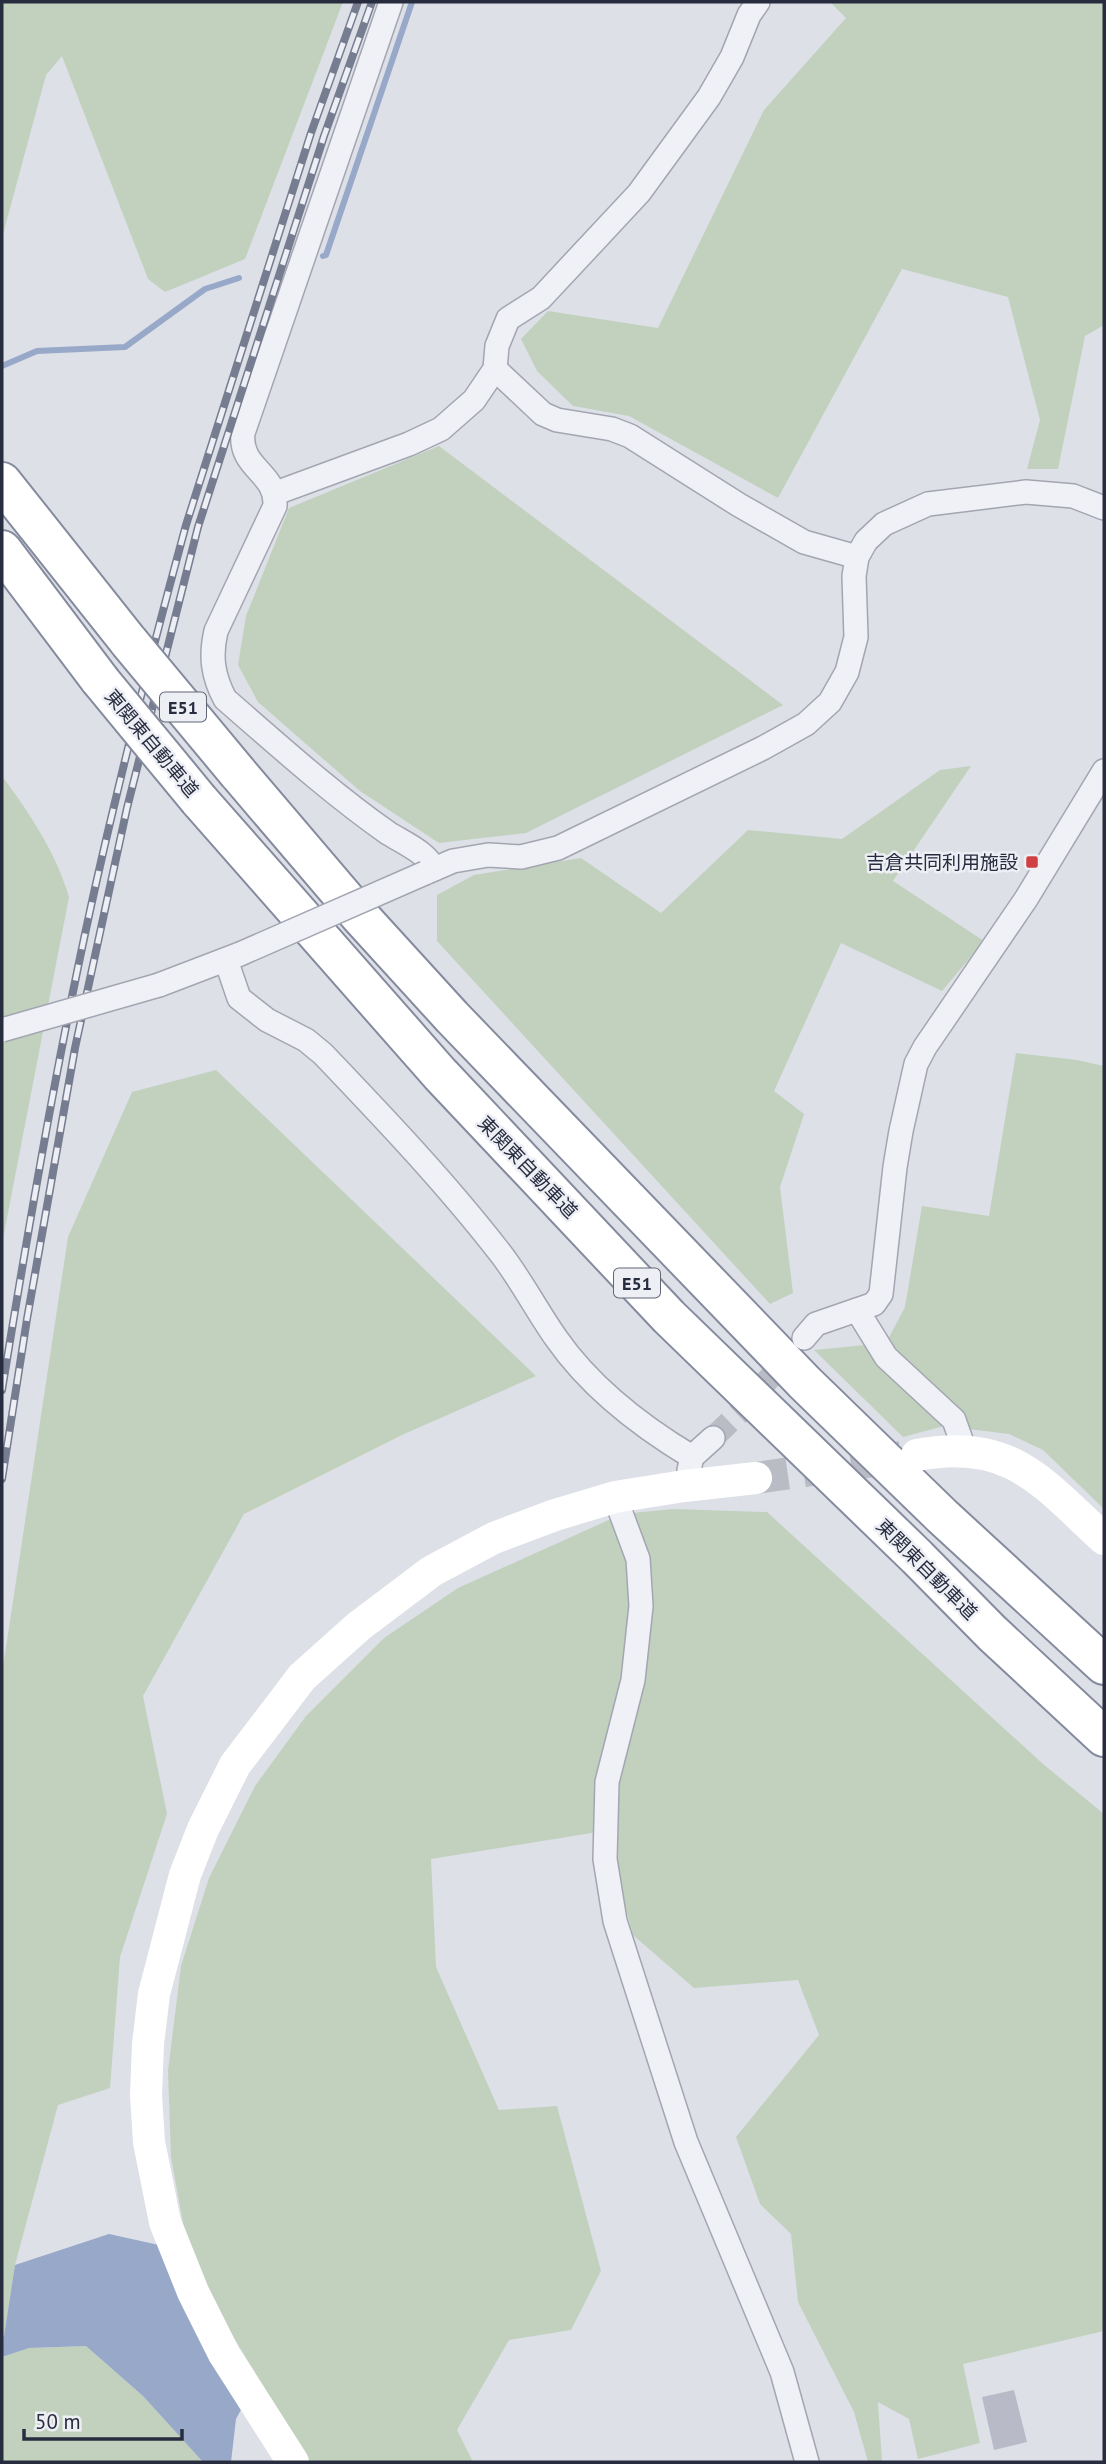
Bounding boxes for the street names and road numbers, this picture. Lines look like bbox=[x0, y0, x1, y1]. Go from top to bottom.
street label: 東関東自動車道 bbox=[100, 684, 204, 802]
road number: E51 bbox=[160, 692, 206, 722]
street label: 東関東自動車道 bbox=[473, 1111, 583, 1223]
road number: E51 bbox=[614, 1268, 660, 1298]
street label: 東関東自動車道 bbox=[871, 1513, 983, 1625]

